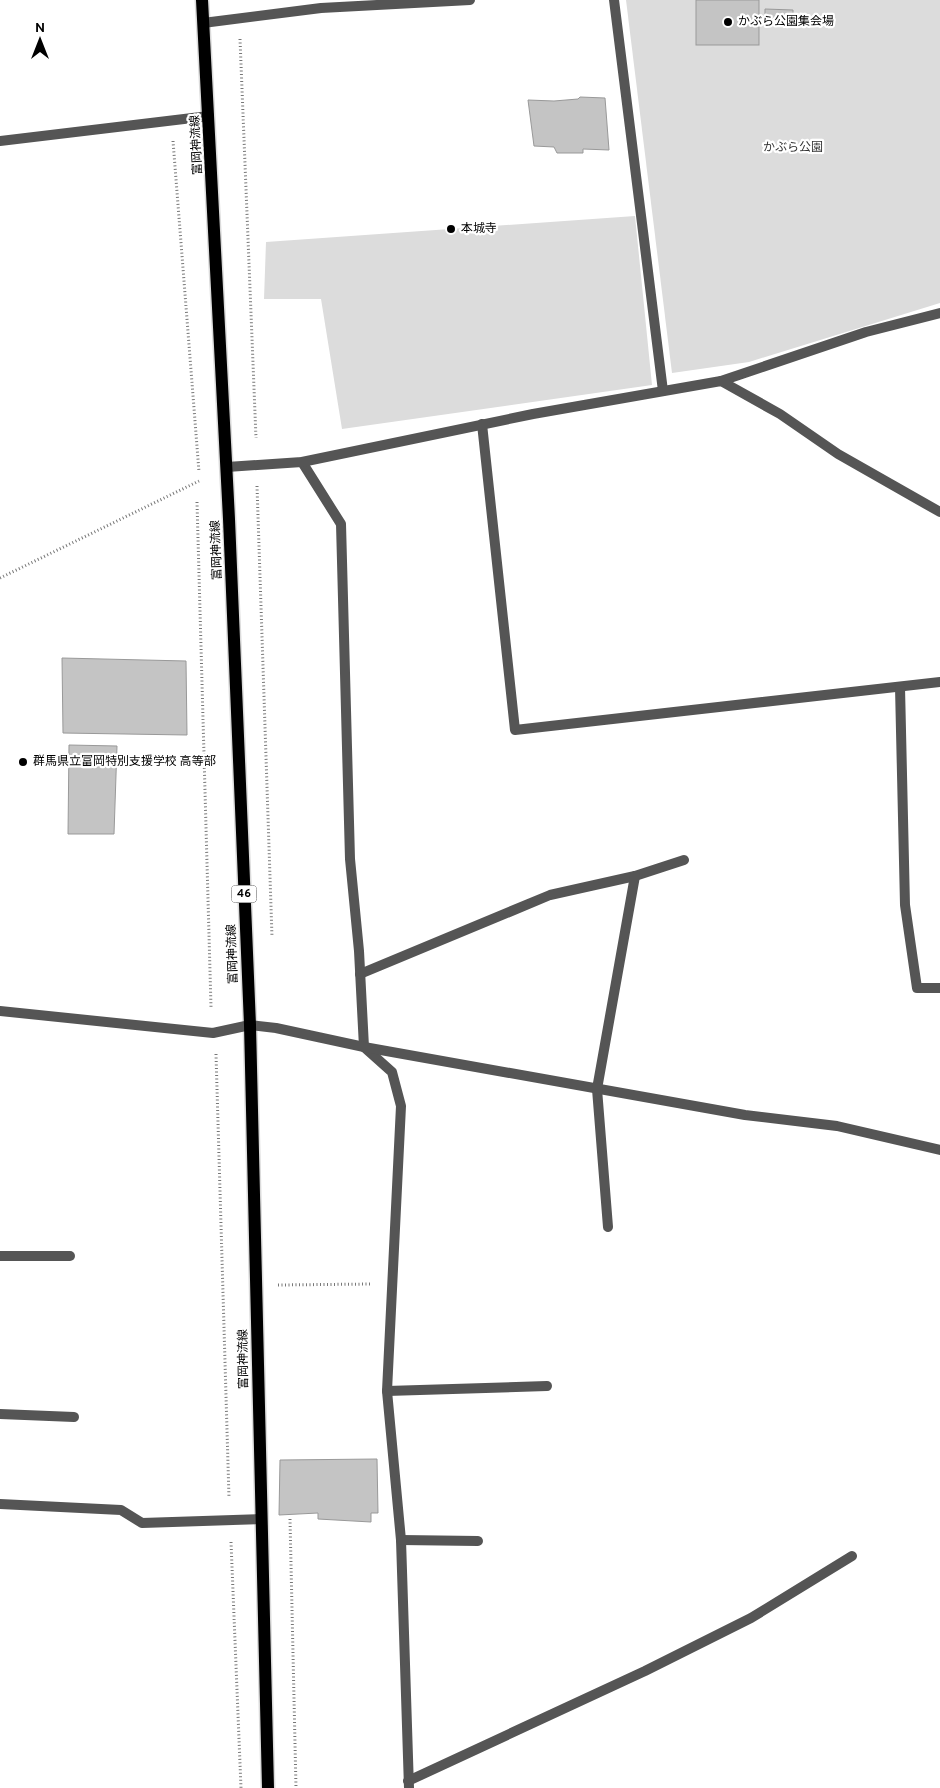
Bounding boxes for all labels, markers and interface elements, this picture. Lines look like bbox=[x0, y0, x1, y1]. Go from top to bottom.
place label: かぶら公園集会場 bbox=[738, 14, 834, 30]
north arrow bbox=[15, 15, 65, 65]
marker: かぶら公園集会場 bbox=[722, 16, 734, 28]
text: N bbox=[35, 20, 45, 37]
street label: 富岡神流線 bbox=[187, 115, 207, 175]
park label: かぶら公園 bbox=[763, 140, 823, 156]
place label: 本城寺 bbox=[461, 221, 497, 237]
marker: 本城寺 bbox=[445, 223, 457, 235]
street label: 富岡神流線 bbox=[208, 520, 226, 580]
place label: 群馬県立富岡特別支援学校 高等部 bbox=[33, 754, 216, 770]
marker: 群馬県立富岡特別支援学校 高等部 bbox=[17, 756, 29, 768]
road number: 46 bbox=[232, 886, 256, 902]
street label: 富岡神流線 bbox=[224, 924, 242, 984]
street label: 富岡神流線 bbox=[235, 1329, 253, 1389]

